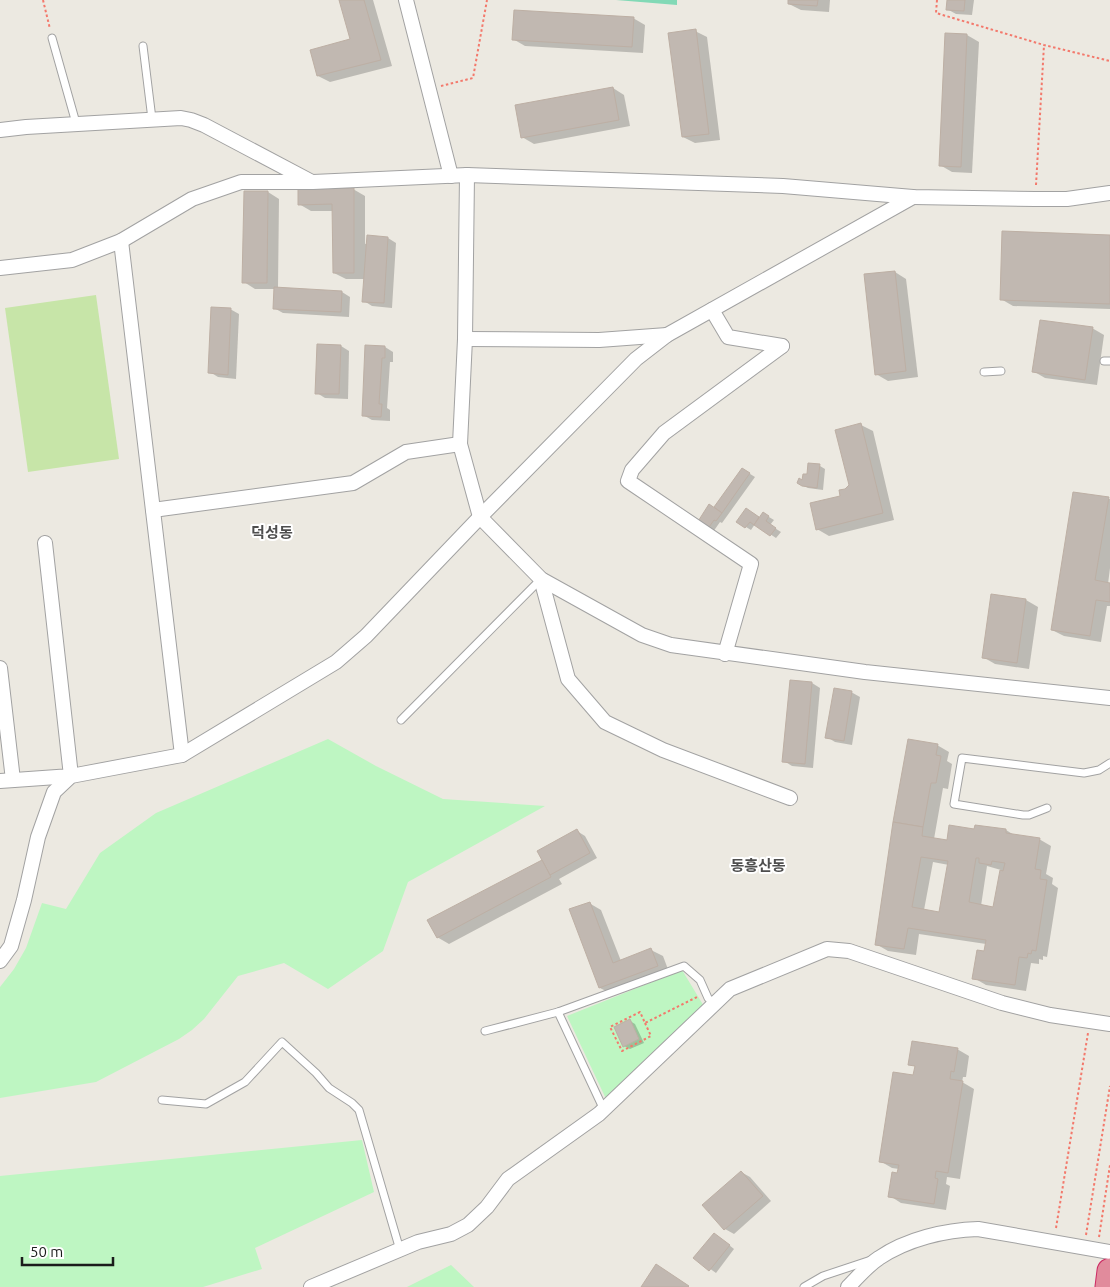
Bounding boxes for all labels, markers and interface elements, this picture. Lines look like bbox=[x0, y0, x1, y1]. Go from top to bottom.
district label: 덕성동 bbox=[251, 524, 293, 541]
district label: 동흥산동 bbox=[730, 857, 786, 874]
scale bar bbox=[22, 1234, 114, 1266]
text: 50 m bbox=[30, 1243, 63, 1260]

